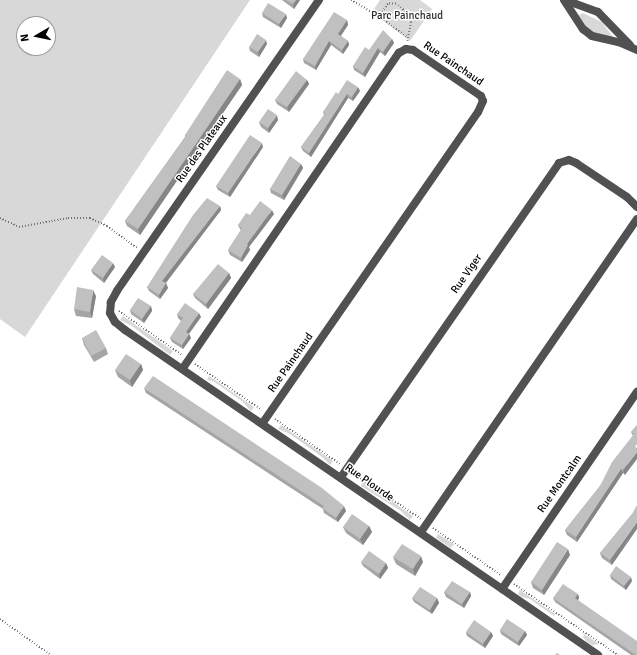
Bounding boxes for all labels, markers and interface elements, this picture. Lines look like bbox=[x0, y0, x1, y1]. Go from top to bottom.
park label: Parc Painchaud bbox=[371, 9, 443, 23]
north arrow bbox=[16, 16, 56, 56]
text: N bbox=[18, 33, 32, 43]
street label: Rue Painchaud bbox=[421, 39, 485, 89]
street label: Rue des Plateaux bbox=[174, 113, 230, 185]
street label: Rue Viger bbox=[449, 252, 485, 296]
street label: Rue Painchaud bbox=[266, 331, 316, 395]
street label: Rue Montcalm bbox=[535, 453, 585, 515]
street label: Rue Plourde bbox=[342, 461, 396, 505]

